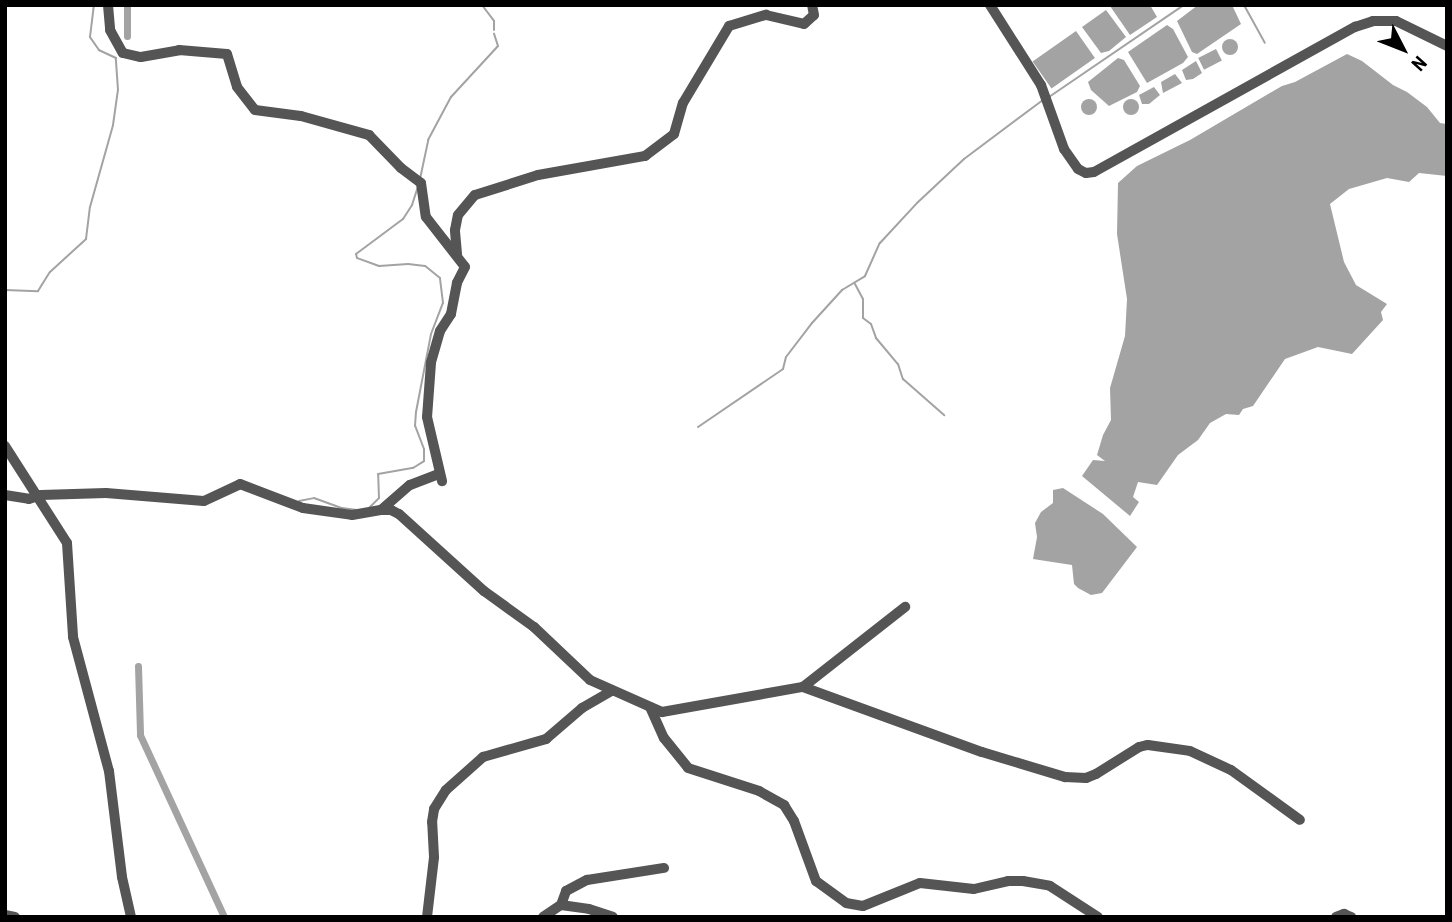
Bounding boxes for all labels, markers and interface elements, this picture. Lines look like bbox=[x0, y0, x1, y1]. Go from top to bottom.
north arrow bbox=[1368, 14, 1438, 84]
text: N bbox=[1407, 51, 1431, 75]

